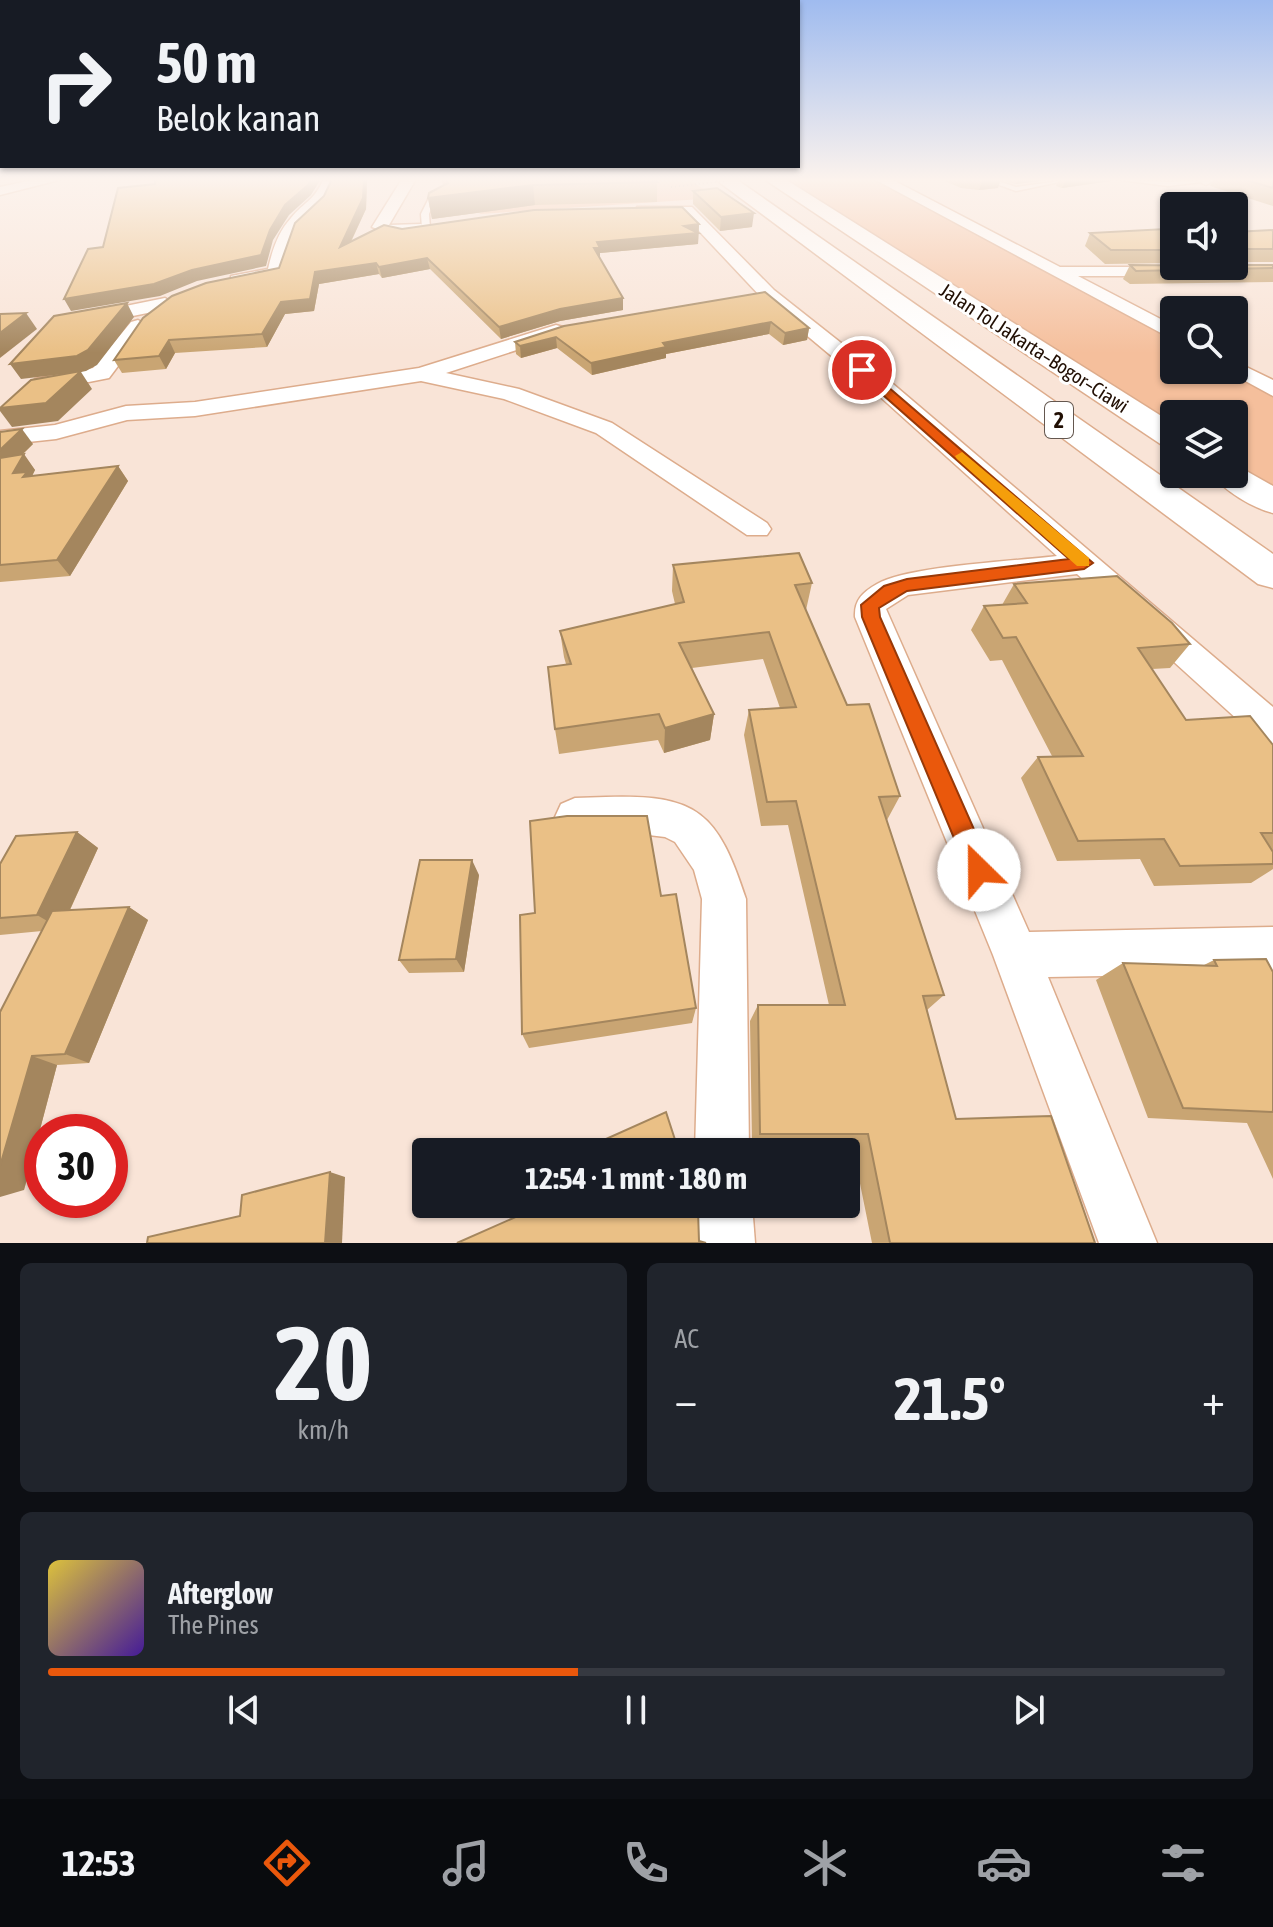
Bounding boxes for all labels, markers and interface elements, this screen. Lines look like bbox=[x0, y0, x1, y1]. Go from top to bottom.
text: 50 m bbox=[156, 31, 257, 95]
icon: right bbox=[24, 32, 128, 136]
text: Belok kanan bbox=[156, 97, 321, 139]
map controls bbox=[1160, 192, 1248, 488]
button: sound bbox=[1160, 192, 1248, 280]
street label: Jalan Tol Jakarta–Bogor–Ciawi bbox=[936, 278, 1133, 417]
button: search bbox=[1160, 296, 1248, 384]
pin bbox=[828, 336, 896, 404]
icon: arrive bbox=[840, 348, 884, 392]
button: layers bbox=[1160, 400, 1248, 488]
road number: 2 bbox=[1045, 402, 1073, 438]
position arrow bbox=[937, 828, 1021, 912]
speed limit sign: 30 bbox=[24, 1114, 128, 1218]
text: 12:54 · 1 mnt · 180 m bbox=[525, 1161, 747, 1195]
text: 20 bbox=[274, 1303, 372, 1422]
text: AC bbox=[675, 1324, 699, 1354]
text: 21.5° bbox=[894, 1364, 1006, 1433]
text: − bbox=[675, 1374, 697, 1424]
text: + bbox=[1202, 1374, 1225, 1424]
text: km/h bbox=[297, 1415, 349, 1445]
text: Afterglow bbox=[168, 1576, 273, 1610]
text: The Pines bbox=[168, 1610, 259, 1640]
icon: previous bbox=[222, 1688, 266, 1732]
icon: pause bbox=[614, 1688, 658, 1732]
icon: next bbox=[1007, 1688, 1051, 1732]
icon: directions bbox=[259, 1835, 315, 1891]
icon: music bbox=[438, 1835, 494, 1891]
icon: phone bbox=[618, 1835, 674, 1891]
icon: climate bbox=[797, 1835, 853, 1891]
icon: car bbox=[976, 1835, 1032, 1891]
icon: filters bbox=[1155, 1835, 1211, 1891]
text: 12:53 bbox=[62, 1842, 136, 1884]

